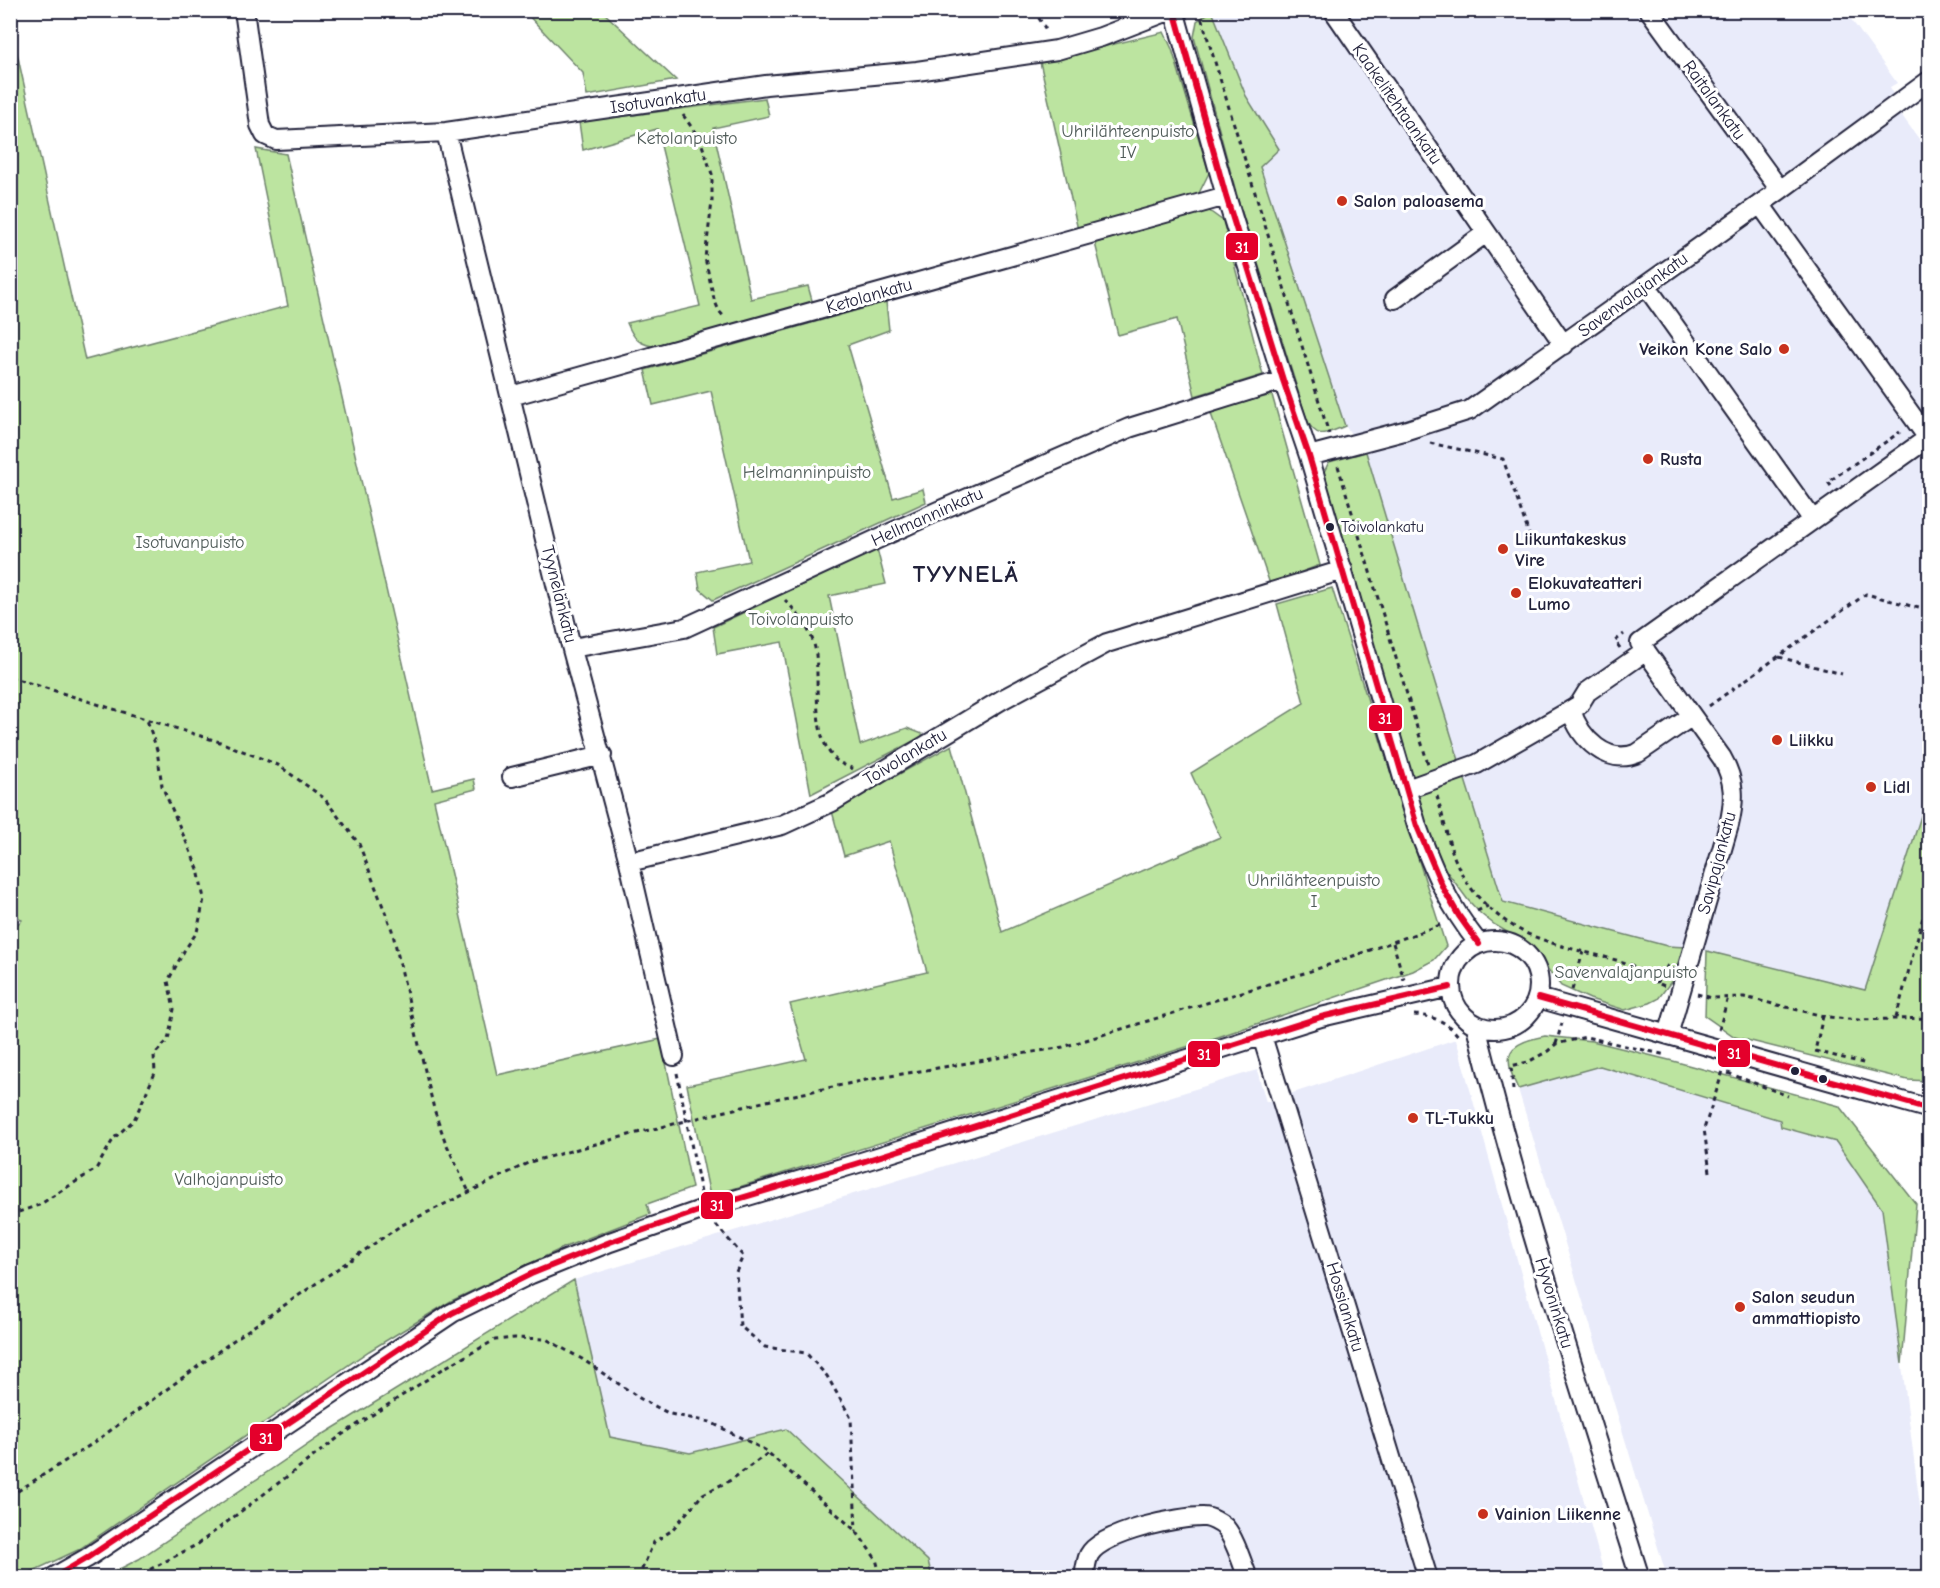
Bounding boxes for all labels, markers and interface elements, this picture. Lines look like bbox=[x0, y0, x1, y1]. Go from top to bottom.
street label: Kaakelitehtaankatu bbox=[1348, 40, 1446, 168]
street label: Raitalankatu bbox=[1678, 56, 1750, 144]
street label: Isotuvankatu bbox=[609, 84, 707, 118]
park label: Uhrilähteenpuisto IV bbox=[1061, 121, 1195, 163]
park label: Ketolanpuisto bbox=[637, 128, 737, 149]
place label: Salon paloasema bbox=[1354, 191, 1484, 212]
marker: Salon paloasema bbox=[1335, 194, 1349, 208]
line badge: 31 bbox=[1225, 232, 1259, 261]
text: 31 bbox=[1235, 239, 1249, 257]
street label: Savenvalajankatu bbox=[1574, 248, 1692, 342]
street label: Ketolankatu bbox=[824, 274, 914, 318]
place label: Veikon Kone Salo bbox=[1639, 339, 1772, 360]
marker: Veikon Kone Salo bbox=[1777, 342, 1791, 356]
place label: Rusta bbox=[1660, 449, 1702, 470]
marker: Rusta bbox=[1641, 452, 1655, 466]
park label: Helmanninpuisto bbox=[743, 462, 871, 483]
street label: Hellmanninkatu bbox=[868, 483, 986, 551]
place label: Toivolankatu bbox=[1341, 518, 1424, 536]
marker: Toivolankatu bbox=[1324, 521, 1336, 533]
place label: Liikuntakeskus Vire bbox=[1515, 529, 1627, 571]
park label: Isotuvanpuisto bbox=[135, 532, 245, 553]
marker: Liikuntakeskus Vire bbox=[1496, 542, 1510, 556]
street label: Tyynelänkatu bbox=[537, 543, 581, 645]
district label: TYYNELÄ bbox=[913, 560, 1019, 588]
place label: Elokuvateatteri Lumo bbox=[1528, 573, 1642, 615]
marker: Elokuvateatteri Lumo bbox=[1509, 586, 1523, 600]
park label: Toivolanpuisto bbox=[748, 609, 854, 630]
line badge: 31 bbox=[1368, 704, 1403, 732]
text: 31 bbox=[1378, 710, 1392, 728]
street label: Toivolankatu bbox=[860, 724, 950, 790]
place label: Liikku bbox=[1789, 730, 1834, 751]
marker: Liikku bbox=[1770, 733, 1784, 747]
place label: Lidl bbox=[1883, 777, 1910, 798]
marker: Lidl bbox=[1864, 780, 1878, 794]
street label: Savipajankatu bbox=[1693, 810, 1741, 916]
park label: Uhrilähteenpuisto I bbox=[1247, 870, 1381, 912]
park label: Savenvalajanpuisto bbox=[1554, 962, 1698, 983]
line badge: 31 bbox=[1717, 1039, 1751, 1068]
line badge: 31 bbox=[1187, 1040, 1221, 1068]
text: 31 bbox=[1727, 1045, 1741, 1063]
text: 31 bbox=[1197, 1046, 1211, 1064]
unlabelled marker bbox=[1789, 1065, 1801, 1077]
unlabelled marker bbox=[1817, 1073, 1829, 1085]
place label: TL-Tukku bbox=[1425, 1108, 1494, 1129]
marker: TL-Tukku bbox=[1406, 1111, 1420, 1125]
park label: Valhojanpuisto bbox=[175, 1169, 283, 1190]
line badge: 31 bbox=[700, 1191, 734, 1220]
text: 31 bbox=[710, 1197, 724, 1215]
street label: Hyvoninkatu bbox=[1530, 1255, 1578, 1351]
street label: Hossiankatu bbox=[1321, 1260, 1369, 1354]
place label: Salon seudun ammattiopisto bbox=[1752, 1287, 1861, 1329]
marker: Salon seudun ammattiopisto bbox=[1733, 1300, 1747, 1314]
line badge: 31 bbox=[249, 1423, 283, 1452]
text: 31 bbox=[259, 1430, 273, 1448]
place label: Vainion Liikenne bbox=[1495, 1504, 1621, 1525]
marker: Vainion Liikenne bbox=[1476, 1507, 1490, 1521]

